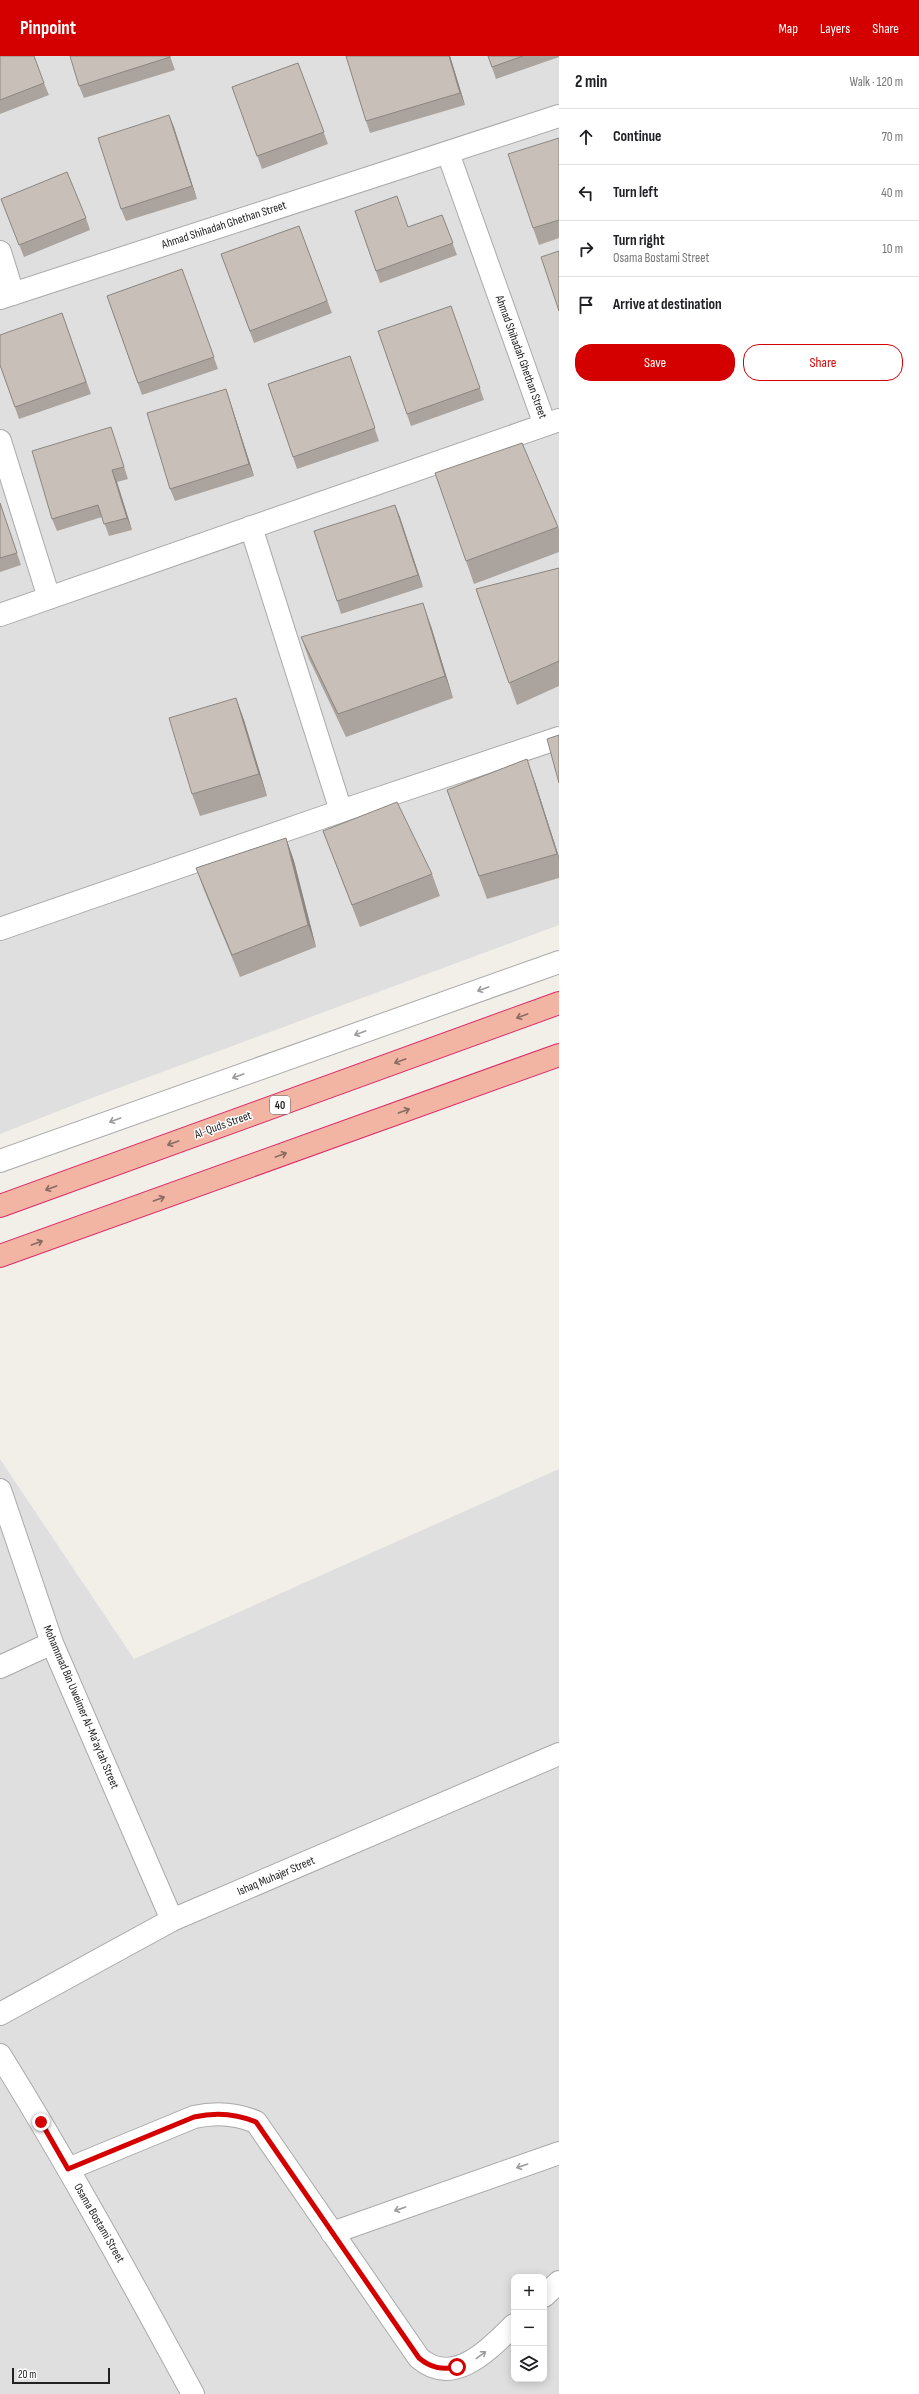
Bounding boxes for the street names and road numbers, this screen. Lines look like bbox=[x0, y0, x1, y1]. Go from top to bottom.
street label: Ahmad Shihadah Ghethan Street bbox=[159, 198, 289, 253]
street label: Ahmad Shihadah Ghethan Street bbox=[491, 292, 550, 421]
road number: 40 bbox=[270, 1096, 290, 1114]
street label: Al-Quds Street bbox=[192, 1108, 254, 1143]
street label: Mohammad Bin Uweimer Al-Ma'aytah Street bbox=[40, 1623, 122, 1791]
street label: Ishaq Muhajer Street bbox=[235, 1853, 317, 1899]
street label: Osama Bostami Street bbox=[70, 2181, 128, 2266]

